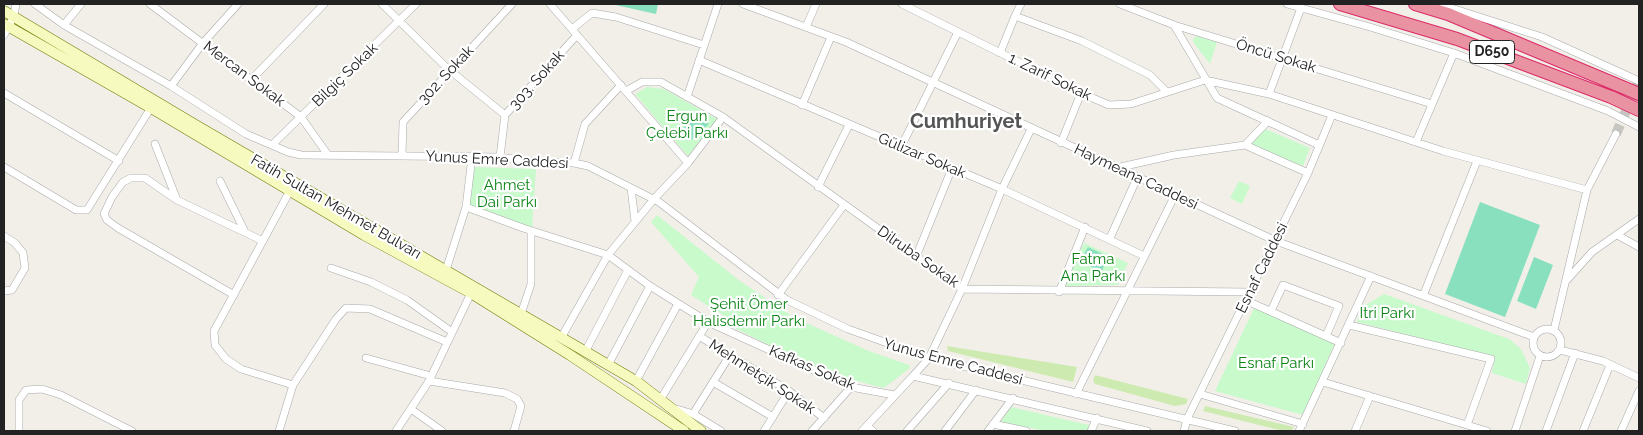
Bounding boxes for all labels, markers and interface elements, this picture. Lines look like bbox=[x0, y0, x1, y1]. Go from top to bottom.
street label: Öncü Sokak bbox=[1234, 35, 1318, 77]
street label: Mercan Sokak bbox=[199, 37, 289, 111]
street label: Bilgiç Sokak bbox=[309, 39, 381, 111]
road number: D650 bbox=[1470, 41, 1514, 64]
street label: 302. Sokak bbox=[414, 42, 478, 108]
street label: 303. Sokak bbox=[506, 47, 568, 113]
street label: 1. Zarif Sokak bbox=[1006, 49, 1094, 105]
park label: Ergun Çelebi Parkı bbox=[646, 107, 728, 142]
district label: Cumhuriyet bbox=[910, 110, 1022, 134]
street label: Gülizar Sokak bbox=[875, 129, 969, 183]
street label: Haymeana Caddesi bbox=[1071, 140, 1201, 214]
street label: Yunus Emre Caddesi bbox=[425, 147, 569, 173]
street label: Fatih Sultan Mehmet Bulvarı bbox=[248, 151, 424, 263]
park label: Ahmet Dai Parkı bbox=[477, 176, 537, 211]
street label: Esnaf Caddesi bbox=[1232, 220, 1292, 316]
street label: Dilruba Sokak bbox=[874, 222, 962, 292]
park label: Fatma Ana Parkı bbox=[1061, 250, 1125, 285]
park label: Şehit Ömer Halisdemir Parkı bbox=[693, 295, 805, 330]
park label: Itri Parkı bbox=[1360, 304, 1414, 322]
street label: Yunus Emre Caddesi bbox=[881, 335, 1025, 389]
street label: Mehmetçik Sokak bbox=[705, 336, 819, 418]
street label: Kafkas Sokak bbox=[766, 342, 858, 394]
park label: Esnaf Parkı bbox=[1238, 354, 1314, 372]

